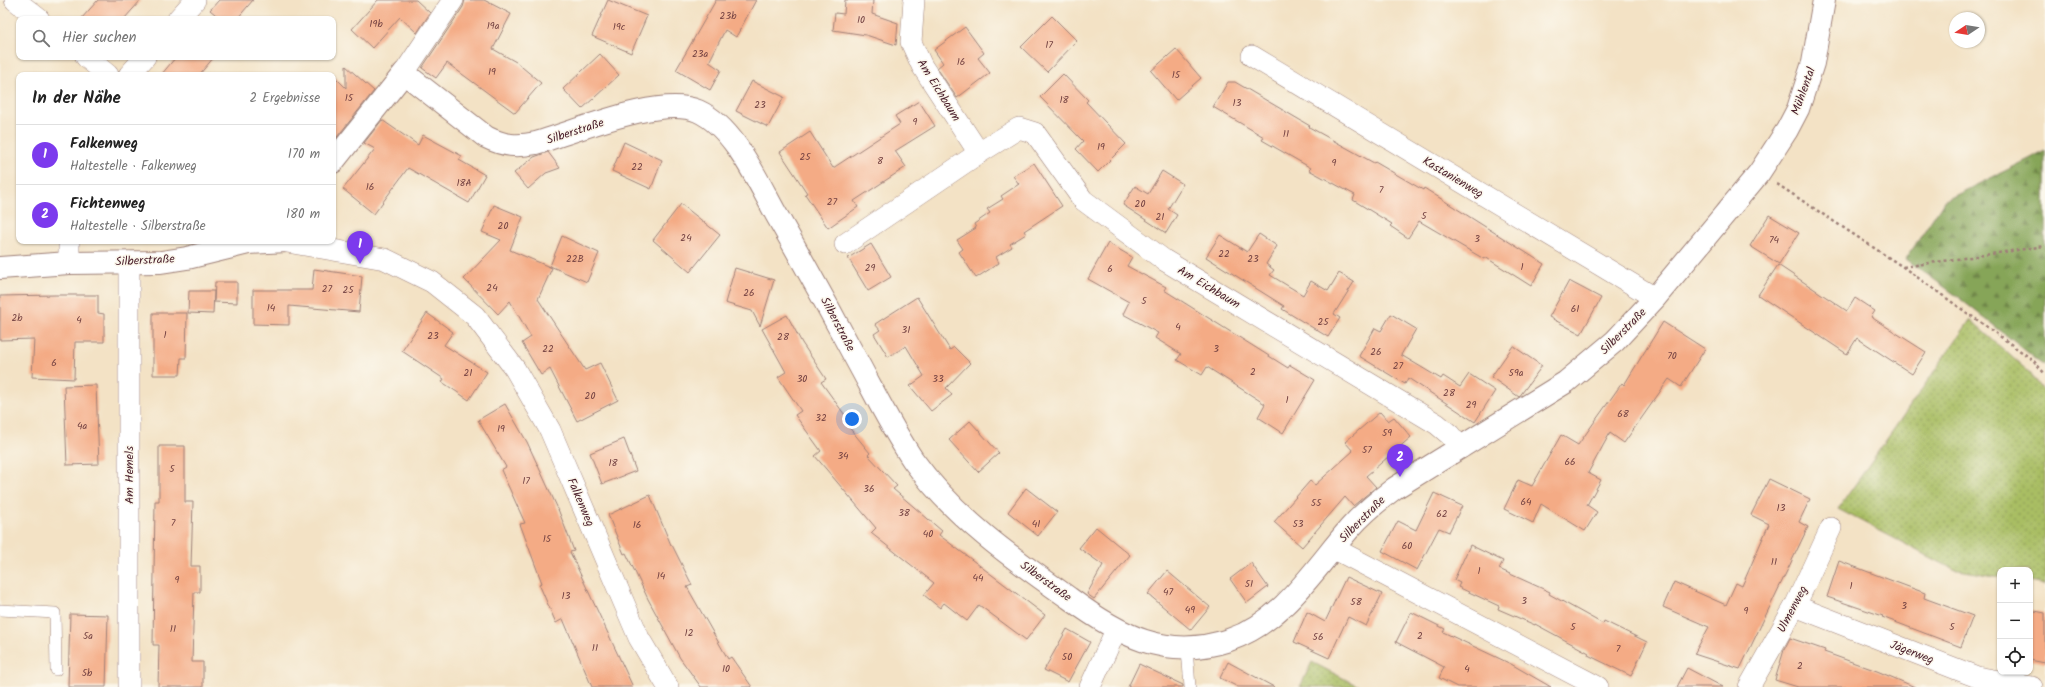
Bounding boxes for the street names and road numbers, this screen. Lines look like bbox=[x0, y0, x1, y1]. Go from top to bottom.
street label: Am Eichbaum bbox=[912, 55, 966, 126]
street label: Mühlental bbox=[1786, 65, 1821, 118]
street label: Silberstraße bbox=[544, 113, 607, 150]
street label: Kastanienweg bbox=[1419, 152, 1487, 203]
street label: Silberstraße bbox=[115, 249, 176, 272]
street label: Am Eichbaum bbox=[1174, 261, 1244, 314]
street label: Silberstraße bbox=[815, 293, 860, 356]
street label: Silberstraße bbox=[1596, 303, 1652, 359]
street label: Am Hemels bbox=[120, 446, 139, 504]
street label: Falkenweg bbox=[562, 475, 599, 530]
street label: Silberstraße bbox=[1335, 491, 1391, 547]
street label: Silberstraße bbox=[1016, 556, 1076, 607]
street label: Ulmenweg bbox=[1772, 582, 1813, 636]
street label: Jägerweg bbox=[1887, 635, 1937, 670]

